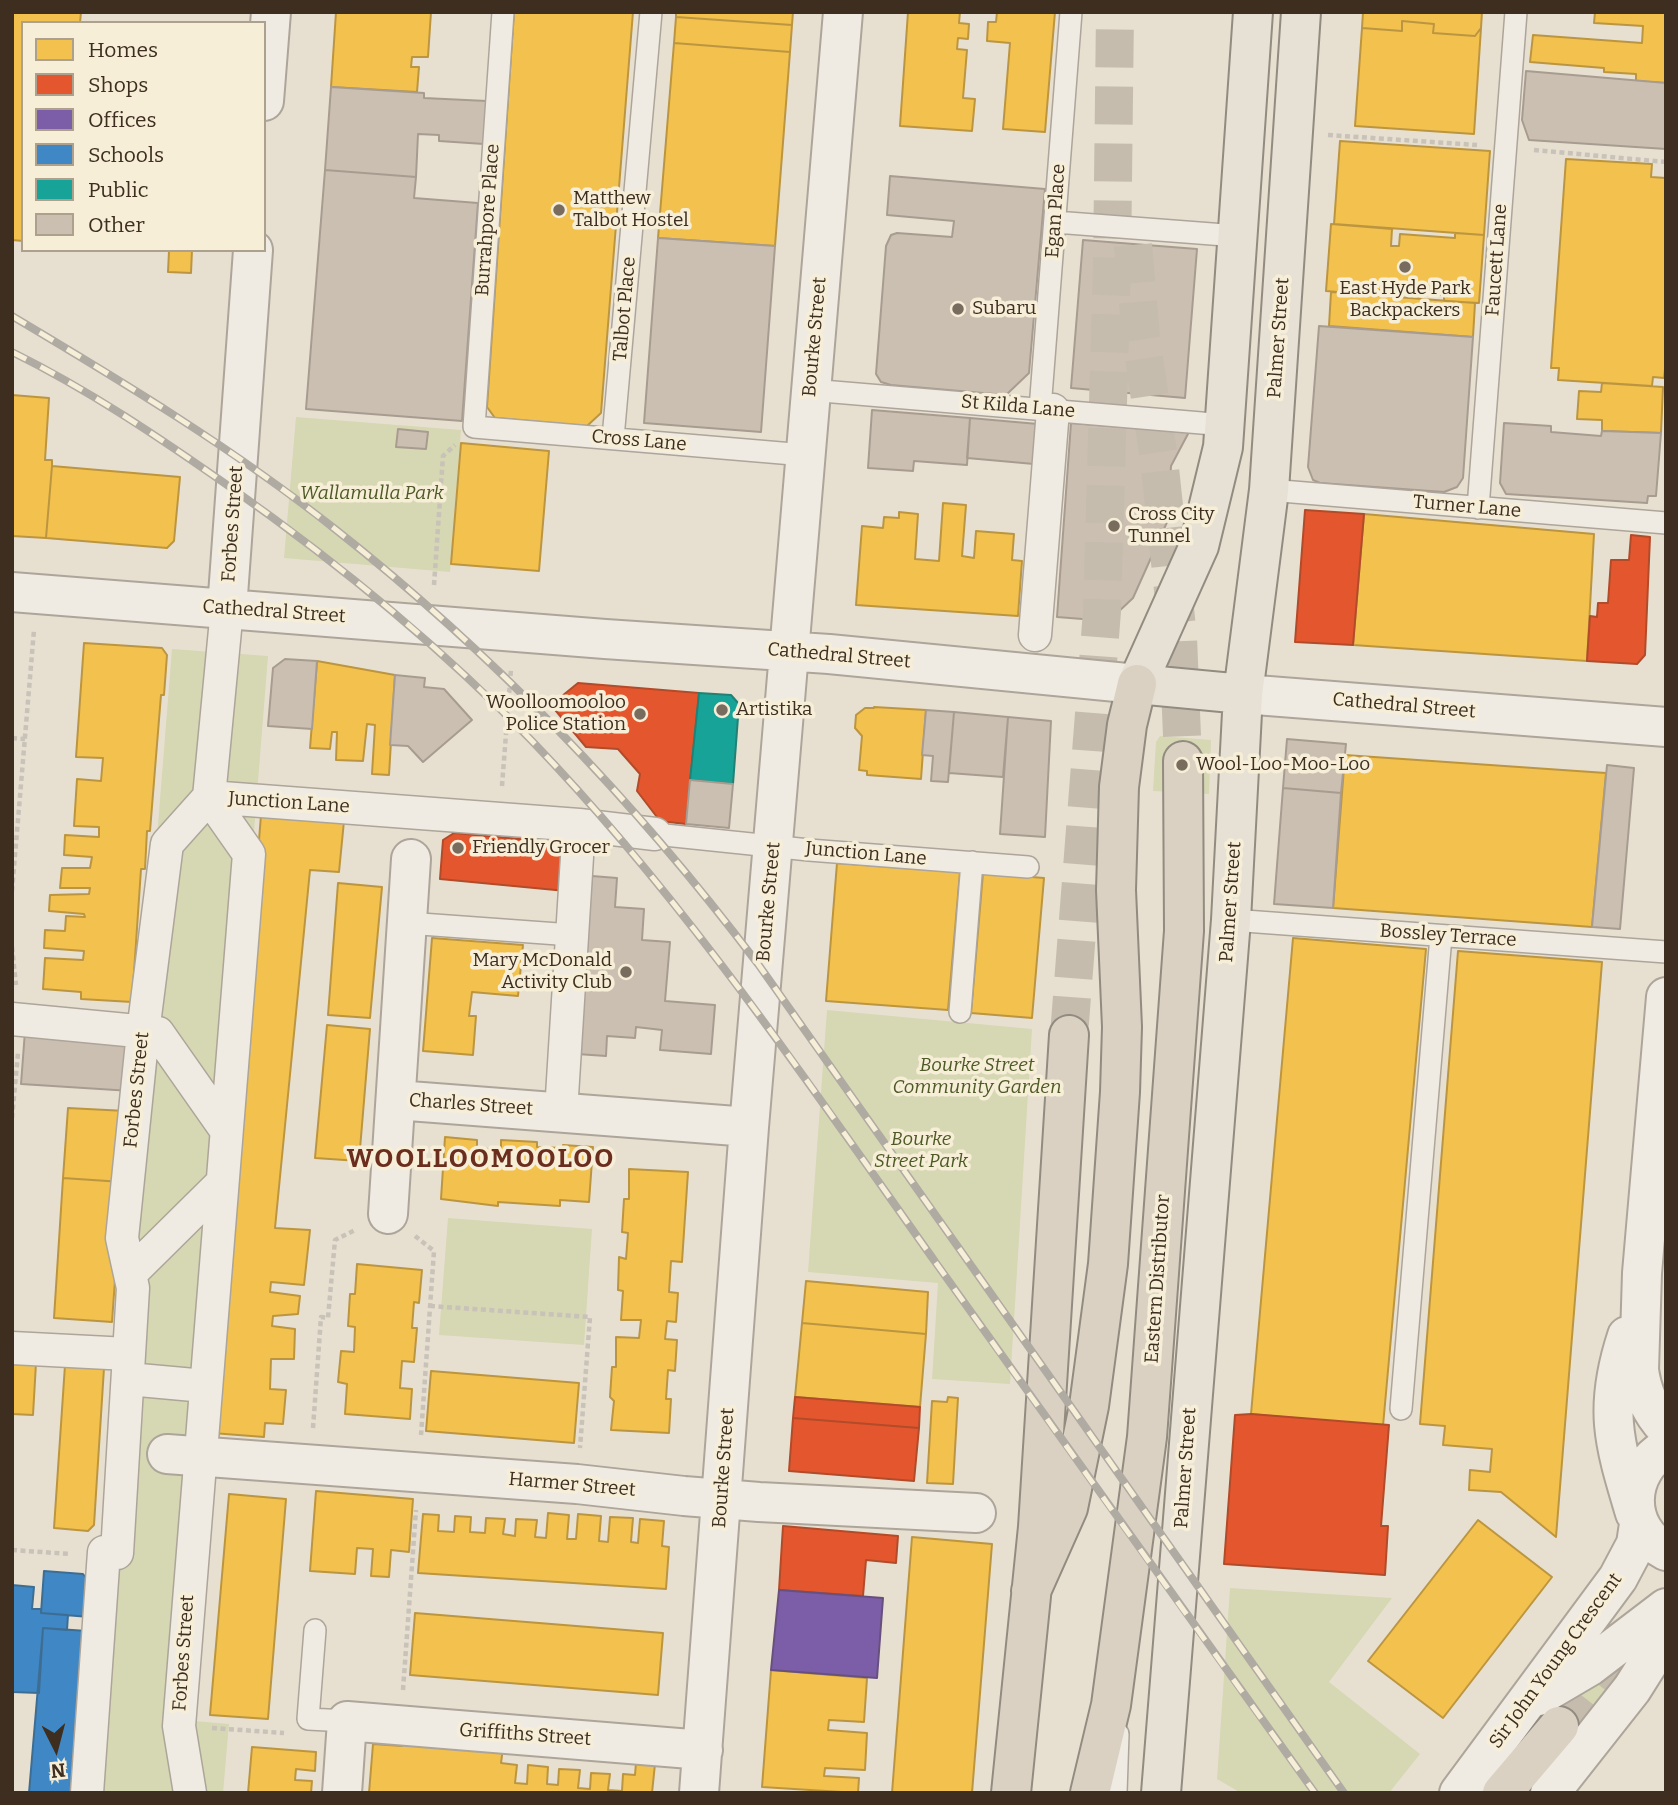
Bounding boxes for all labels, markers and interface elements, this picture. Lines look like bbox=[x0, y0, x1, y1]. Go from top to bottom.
legend bbox=[21, 21, 266, 252]
text: Homes bbox=[88, 37, 158, 63]
text: Shops bbox=[88, 72, 148, 98]
text: Offices bbox=[88, 107, 157, 133]
text: Schools bbox=[88, 142, 164, 168]
street label: Burrahpore Place bbox=[471, 143, 505, 297]
street label: Egan Place bbox=[1041, 163, 1071, 259]
text: Public bbox=[88, 177, 149, 203]
place label: Matthew Talbot Hostel bbox=[573, 188, 689, 232]
marker: Matthew Talbot Hostel bbox=[551, 202, 567, 218]
street label: Faucett Lane bbox=[1482, 203, 1512, 317]
text: Other bbox=[88, 212, 145, 238]
street label: Talbot Place bbox=[609, 256, 641, 362]
marker: East Hyde Park Backpackers bbox=[1397, 259, 1413, 275]
street label: Bourke Street bbox=[798, 276, 832, 398]
street label: Palmer Street bbox=[1263, 277, 1295, 399]
place label: East Hyde Park Backpackers bbox=[1339, 278, 1471, 322]
place label: Subaru bbox=[972, 298, 1036, 320]
marker: Subaru bbox=[950, 301, 966, 317]
street label: St Kilda Lane bbox=[960, 391, 1076, 423]
street label: Cross Lane bbox=[590, 425, 688, 457]
street label: Forbes Street bbox=[218, 465, 248, 583]
park label: Wallamulla Park bbox=[300, 483, 444, 505]
street label: Turner Lane bbox=[1412, 491, 1522, 523]
place label: Cross City Tunnel bbox=[1128, 504, 1215, 548]
marker: Cross City Tunnel bbox=[1106, 518, 1122, 534]
street label: Cathedral Street bbox=[202, 596, 346, 628]
street label: Cathedral Street bbox=[767, 638, 911, 674]
street label: Cathedral Street bbox=[1332, 688, 1476, 724]
place label: Woolloomooloo Police Station bbox=[486, 692, 626, 736]
place label: Artistika bbox=[736, 699, 812, 721]
marker: Artistika bbox=[714, 702, 730, 718]
marker: Woolloomooloo Police Station bbox=[632, 706, 648, 722]
place label: Wool-Loo-Moo-Loo bbox=[1196, 754, 1370, 776]
marker: Wool-Loo-Moo-Loo bbox=[1174, 757, 1190, 773]
street label: Junction Lane bbox=[228, 787, 350, 819]
place label: Friendly Grocer bbox=[472, 837, 610, 859]
street label: Junction Lane bbox=[804, 837, 928, 871]
marker: Friendly Grocer bbox=[450, 840, 466, 856]
street label: Bourke Street bbox=[752, 841, 786, 963]
street label: Palmer Street bbox=[1215, 841, 1247, 963]
street label: Bossley Terrace bbox=[1379, 920, 1517, 952]
place label: Mary McDonald Activity Club bbox=[473, 950, 612, 994]
marker: Mary McDonald Activity Club bbox=[618, 964, 634, 980]
street label: Forbes Street bbox=[120, 1031, 154, 1149]
park label: Bourke Street Community Garden bbox=[893, 1055, 1061, 1099]
street label: Charles Street bbox=[408, 1089, 534, 1121]
park label: Bourke Street Park bbox=[874, 1129, 968, 1173]
district label: WOOLLOOMOOLOO bbox=[348, 1144, 614, 1176]
street label: Eastern Distributor bbox=[1141, 1194, 1175, 1364]
street label: Bourke Street bbox=[708, 1407, 740, 1529]
street label: Palmer Street bbox=[1170, 1407, 1202, 1529]
street label: Harmer Street bbox=[507, 1468, 637, 1502]
street label: Sir John Young Crescent bbox=[1485, 1569, 1627, 1753]
street label: Forbes Street bbox=[169, 1594, 199, 1712]
north arrow bbox=[21, 1714, 91, 1784]
street label: Griffiths Street bbox=[458, 1719, 592, 1751]
text: N bbox=[50, 1758, 67, 1783]

